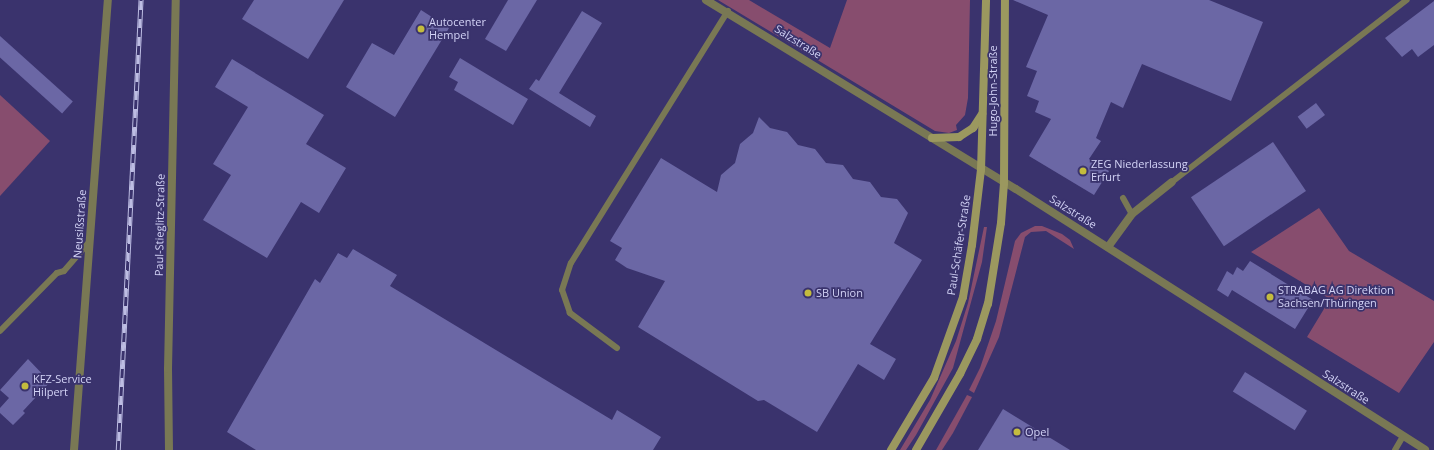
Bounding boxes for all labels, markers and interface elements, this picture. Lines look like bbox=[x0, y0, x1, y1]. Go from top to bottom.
place label: Autocenter Hempel bbox=[429, 16, 486, 42]
street label: Salzstraße bbox=[772, 22, 824, 62]
marker: Autocenter Hempel bbox=[416, 24, 426, 34]
street label: Hugo-John-Straße bbox=[986, 45, 1000, 137]
place label: ZEG Niederlassung Erfurt bbox=[1091, 158, 1188, 184]
marker: ZEG Niederlassung Erfurt bbox=[1078, 166, 1088, 176]
street label: Paul-Stieglitz-Straße bbox=[153, 174, 167, 276]
street label: Neusißstraße bbox=[71, 189, 89, 259]
street label: Salzstraße bbox=[1047, 192, 1099, 232]
street label: Paul-Schäfer-Straße bbox=[945, 194, 973, 296]
place label: STRABAG AG Direktion Sachsen/Thüringen bbox=[1278, 284, 1394, 310]
place label: SB Union bbox=[816, 286, 863, 300]
marker: SB Union bbox=[803, 288, 813, 298]
marker: STRABAG AG Direktion Sachsen/Thüringen bbox=[1265, 292, 1275, 302]
street label: Salzstraße bbox=[1320, 367, 1372, 407]
place label: KFZ-Service Hilpert bbox=[33, 373, 92, 399]
marker: KFZ-Service Hilpert bbox=[20, 381, 30, 391]
place label: Opel bbox=[1025, 425, 1049, 439]
marker: Opel bbox=[1012, 427, 1022, 437]

